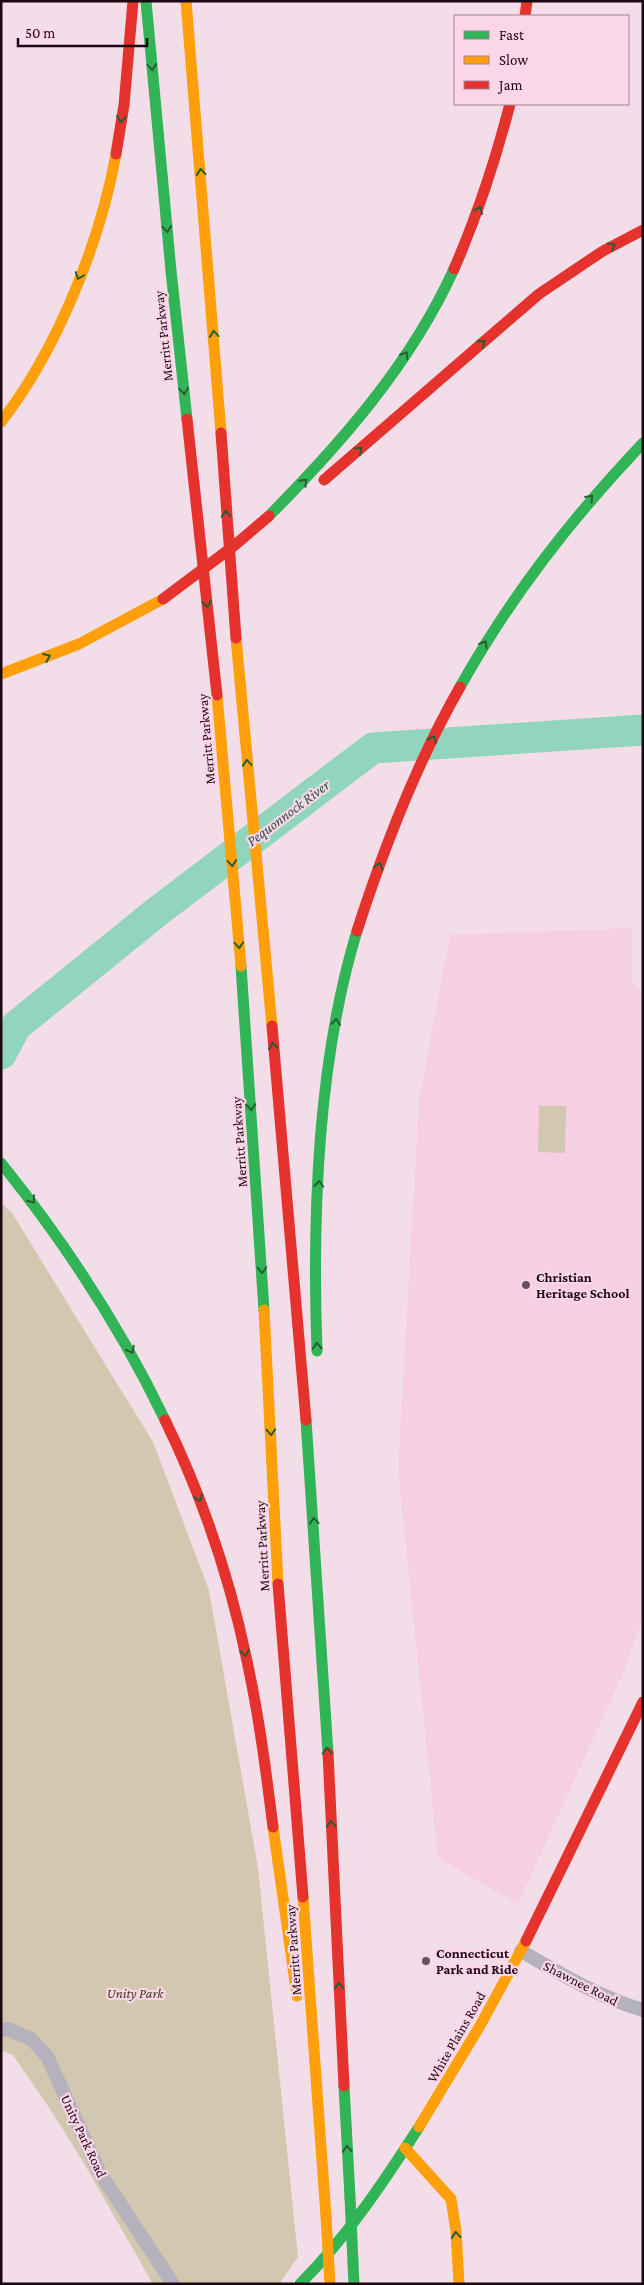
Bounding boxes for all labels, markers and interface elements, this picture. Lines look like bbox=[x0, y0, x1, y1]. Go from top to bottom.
scale bar bbox=[18, 15, 146, 47]
legend bbox=[454, 15, 629, 105]
text: 50 m bbox=[25, 25, 55, 41]
text: Fast bbox=[499, 27, 525, 43]
text: Slow bbox=[499, 52, 529, 68]
one-way arrow bbox=[147, 64, 158, 72]
text: Jam bbox=[497, 77, 522, 94]
one-way arrow bbox=[117, 115, 127, 124]
one-way arrow bbox=[196, 168, 207, 176]
one-way arrow bbox=[473, 206, 483, 215]
one-way arrow bbox=[162, 225, 173, 233]
one-way arrow bbox=[607, 242, 616, 252]
one-way arrow bbox=[75, 271, 85, 280]
street label: Merritt Parkway bbox=[150, 289, 176, 382]
one-way arrow bbox=[209, 330, 220, 338]
one-way arrow bbox=[476, 339, 485, 348]
one-way arrow bbox=[399, 351, 409, 360]
one-way arrow bbox=[178, 387, 189, 395]
one-way arrow bbox=[354, 446, 363, 455]
one-way arrow bbox=[298, 478, 307, 487]
one-way arrow bbox=[584, 495, 593, 504]
one-way arrow bbox=[220, 509, 231, 517]
one-way arrow bbox=[201, 601, 212, 609]
one-way arrow bbox=[478, 640, 488, 649]
one-way arrow bbox=[42, 653, 51, 664]
street label: Merritt Parkway bbox=[194, 692, 218, 785]
one-way arrow bbox=[427, 735, 437, 744]
one-way arrow bbox=[242, 759, 253, 767]
water label: Pequonnock River bbox=[244, 776, 334, 850]
one-way arrow bbox=[227, 859, 238, 867]
one-way arrow bbox=[373, 862, 383, 871]
one-way arrow bbox=[233, 942, 244, 950]
one-way arrow bbox=[330, 1018, 341, 1026]
one-way arrow bbox=[268, 1041, 279, 1049]
street label: Merritt Parkway bbox=[228, 1096, 250, 1188]
one-way arrow bbox=[245, 1104, 256, 1112]
one-way arrow bbox=[313, 1180, 324, 1188]
one-way arrow bbox=[27, 1194, 35, 1203]
one-way arrow bbox=[257, 1266, 268, 1274]
place label: Christian Heritage School bbox=[536, 1269, 630, 1301]
marker: Christian Heritage School bbox=[520, 1279, 532, 1291]
one-way arrow bbox=[312, 1342, 323, 1350]
one-way arrow bbox=[125, 1345, 135, 1354]
one-way arrow bbox=[265, 1428, 276, 1436]
one-way arrow bbox=[193, 1493, 203, 1501]
street label: Merritt Parkway bbox=[252, 1500, 272, 1592]
one-way arrow bbox=[308, 1517, 319, 1525]
one-way arrow bbox=[239, 1649, 249, 1658]
one-way arrow bbox=[322, 1746, 333, 1754]
one-way arrow bbox=[326, 1820, 336, 1828]
street label: Merritt Parkway bbox=[282, 1904, 304, 1996]
place label: Connecticut Park and Ride bbox=[436, 1945, 519, 1977]
marker: Connecticut Park and Ride bbox=[420, 1955, 432, 1967]
street label: Shawnee Road bbox=[541, 1957, 622, 2009]
one-way arrow bbox=[334, 1982, 345, 1990]
park label: Unity Park bbox=[107, 1985, 164, 2001]
street label: White Plains Road bbox=[424, 1988, 489, 2085]
street label: Unity Park Road bbox=[58, 2092, 110, 2181]
one-way arrow bbox=[342, 2145, 353, 2153]
one-way arrow bbox=[451, 2231, 462, 2239]

